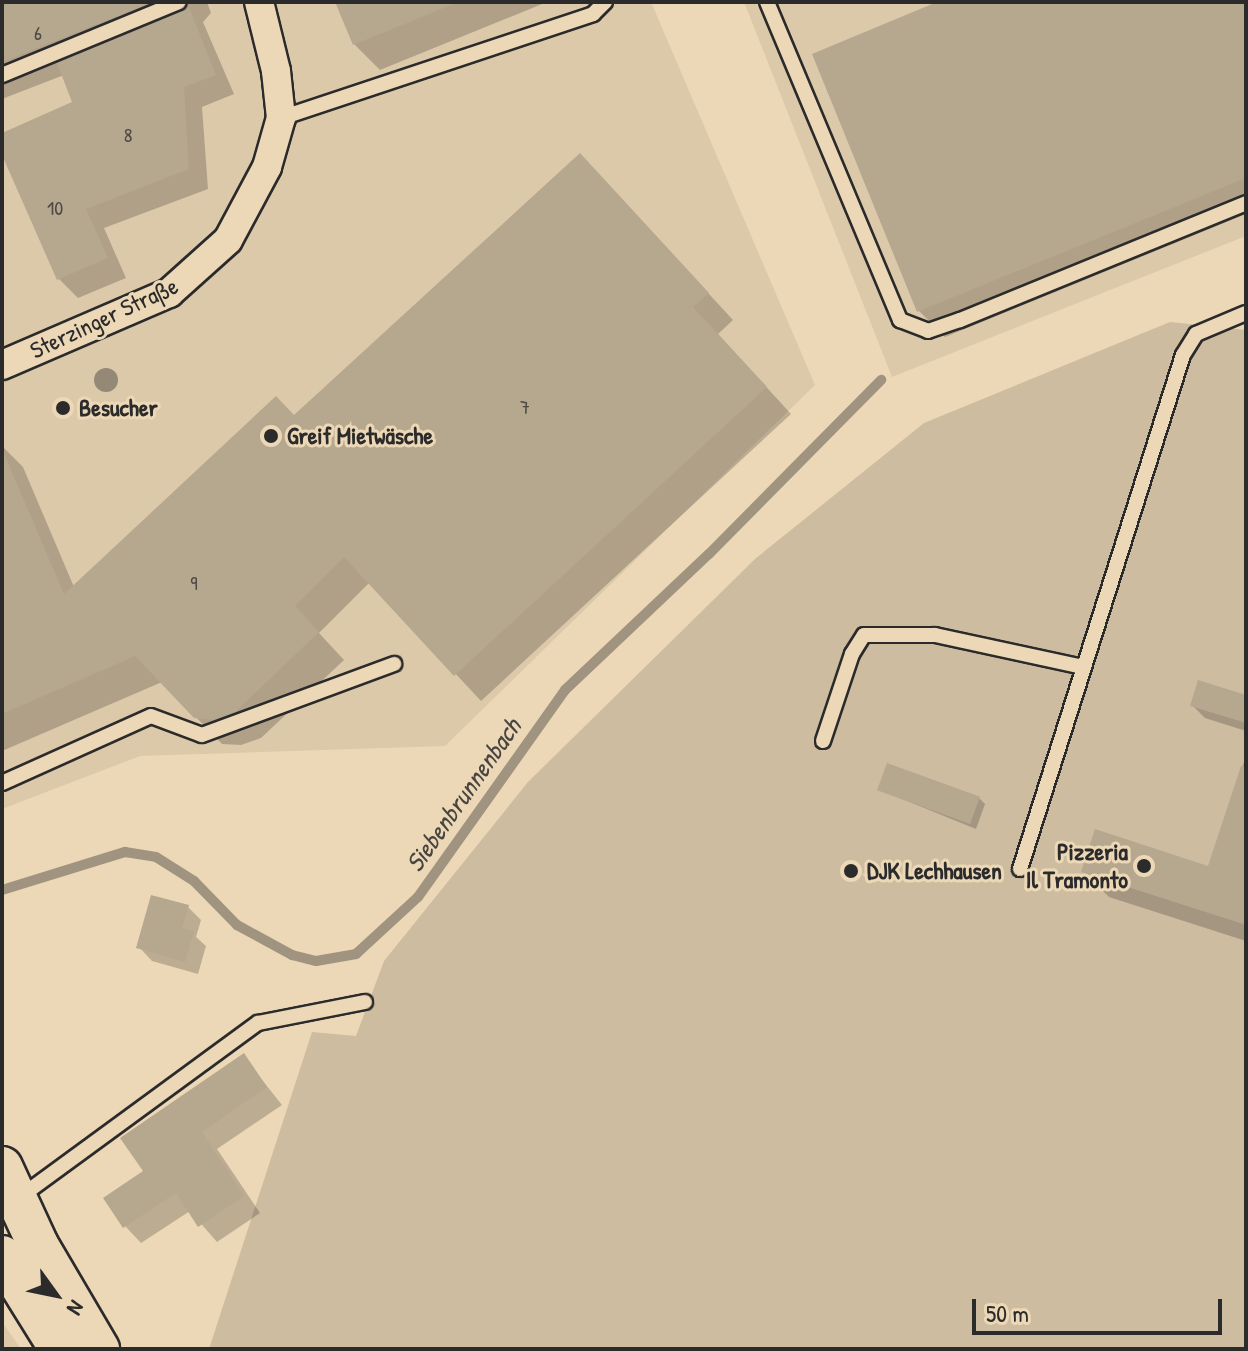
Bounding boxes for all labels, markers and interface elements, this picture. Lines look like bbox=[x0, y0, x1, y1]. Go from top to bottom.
house number: 6 bbox=[34, 20, 42, 44]
house number: 8 bbox=[124, 122, 132, 146]
house number: 10 bbox=[47, 195, 63, 219]
street label: Sterzinger Straße bbox=[26, 271, 182, 365]
place label: Besucher bbox=[79, 394, 158, 422]
house number: 7 bbox=[520, 394, 530, 418]
marker: Besucher bbox=[54, 399, 72, 417]
place label: Greif Mietwäsche bbox=[287, 422, 433, 450]
marker: Greif Mietwäsche bbox=[262, 427, 280, 445]
house number: 9 bbox=[190, 570, 198, 594]
water label: Siebenbrunnenbach bbox=[399, 713, 527, 877]
place label: Pizzeria Il Tramonto bbox=[1026, 838, 1128, 894]
place label: DJK Lechhausen bbox=[867, 857, 1002, 885]
marker: Pizzeria Il Tramonto bbox=[1135, 857, 1153, 875]
marker: DJK Lechhausen bbox=[842, 862, 860, 880]
north arrow bbox=[16, 1255, 96, 1335]
scale bar bbox=[976, 1283, 1226, 1333]
text: N bbox=[60, 1295, 92, 1321]
text: 50 m bbox=[986, 1297, 1029, 1329]

